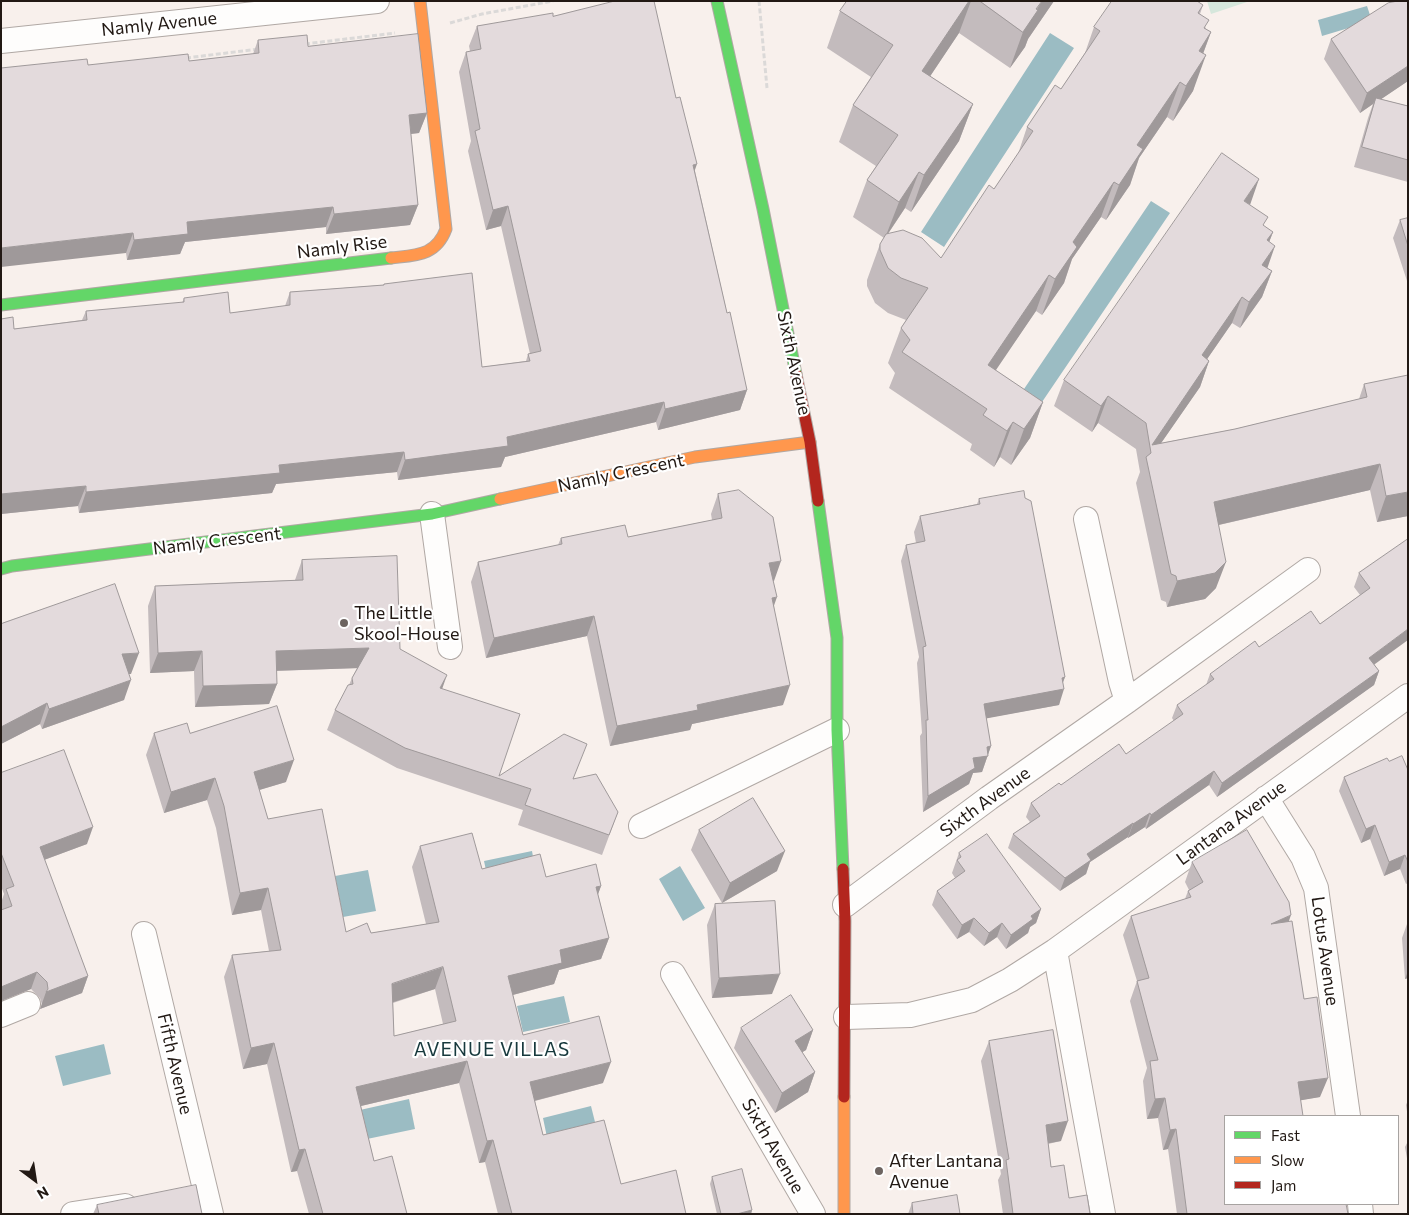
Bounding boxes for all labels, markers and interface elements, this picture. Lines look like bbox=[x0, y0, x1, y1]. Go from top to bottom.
street label: Namly Avenue bbox=[100, 7, 218, 41]
street label: Namly Rise bbox=[296, 231, 388, 263]
street label: Sixth Avenue bbox=[772, 309, 816, 417]
street label: Namly Crescent bbox=[556, 449, 686, 497]
street label: Namly Crescent bbox=[152, 522, 282, 560]
place label: The Little Skool-House bbox=[354, 602, 460, 644]
marker: The Little Skool-House bbox=[338, 617, 350, 629]
street label: Sixth Avenue bbox=[936, 762, 1034, 842]
street label: Lantana Avenue bbox=[1172, 776, 1290, 870]
street label: Lotus Avenue bbox=[1307, 895, 1343, 1007]
street label: Fifth Avenue bbox=[153, 1011, 197, 1117]
district label: AVENUE VILLAS bbox=[412, 1039, 572, 1061]
street label: Sixth Avenue bbox=[737, 1095, 809, 1197]
legend bbox=[1224, 1115, 1399, 1205]
text: Fast bbox=[1271, 1126, 1300, 1144]
place label: After Lantana Avenue bbox=[889, 1150, 1002, 1192]
text: Slow bbox=[1271, 1151, 1304, 1169]
north arrow bbox=[10, 1155, 60, 1205]
marker: After Lantana Avenue bbox=[873, 1165, 885, 1177]
text: Jam bbox=[1271, 1176, 1296, 1194]
text: N bbox=[34, 1183, 52, 1203]

